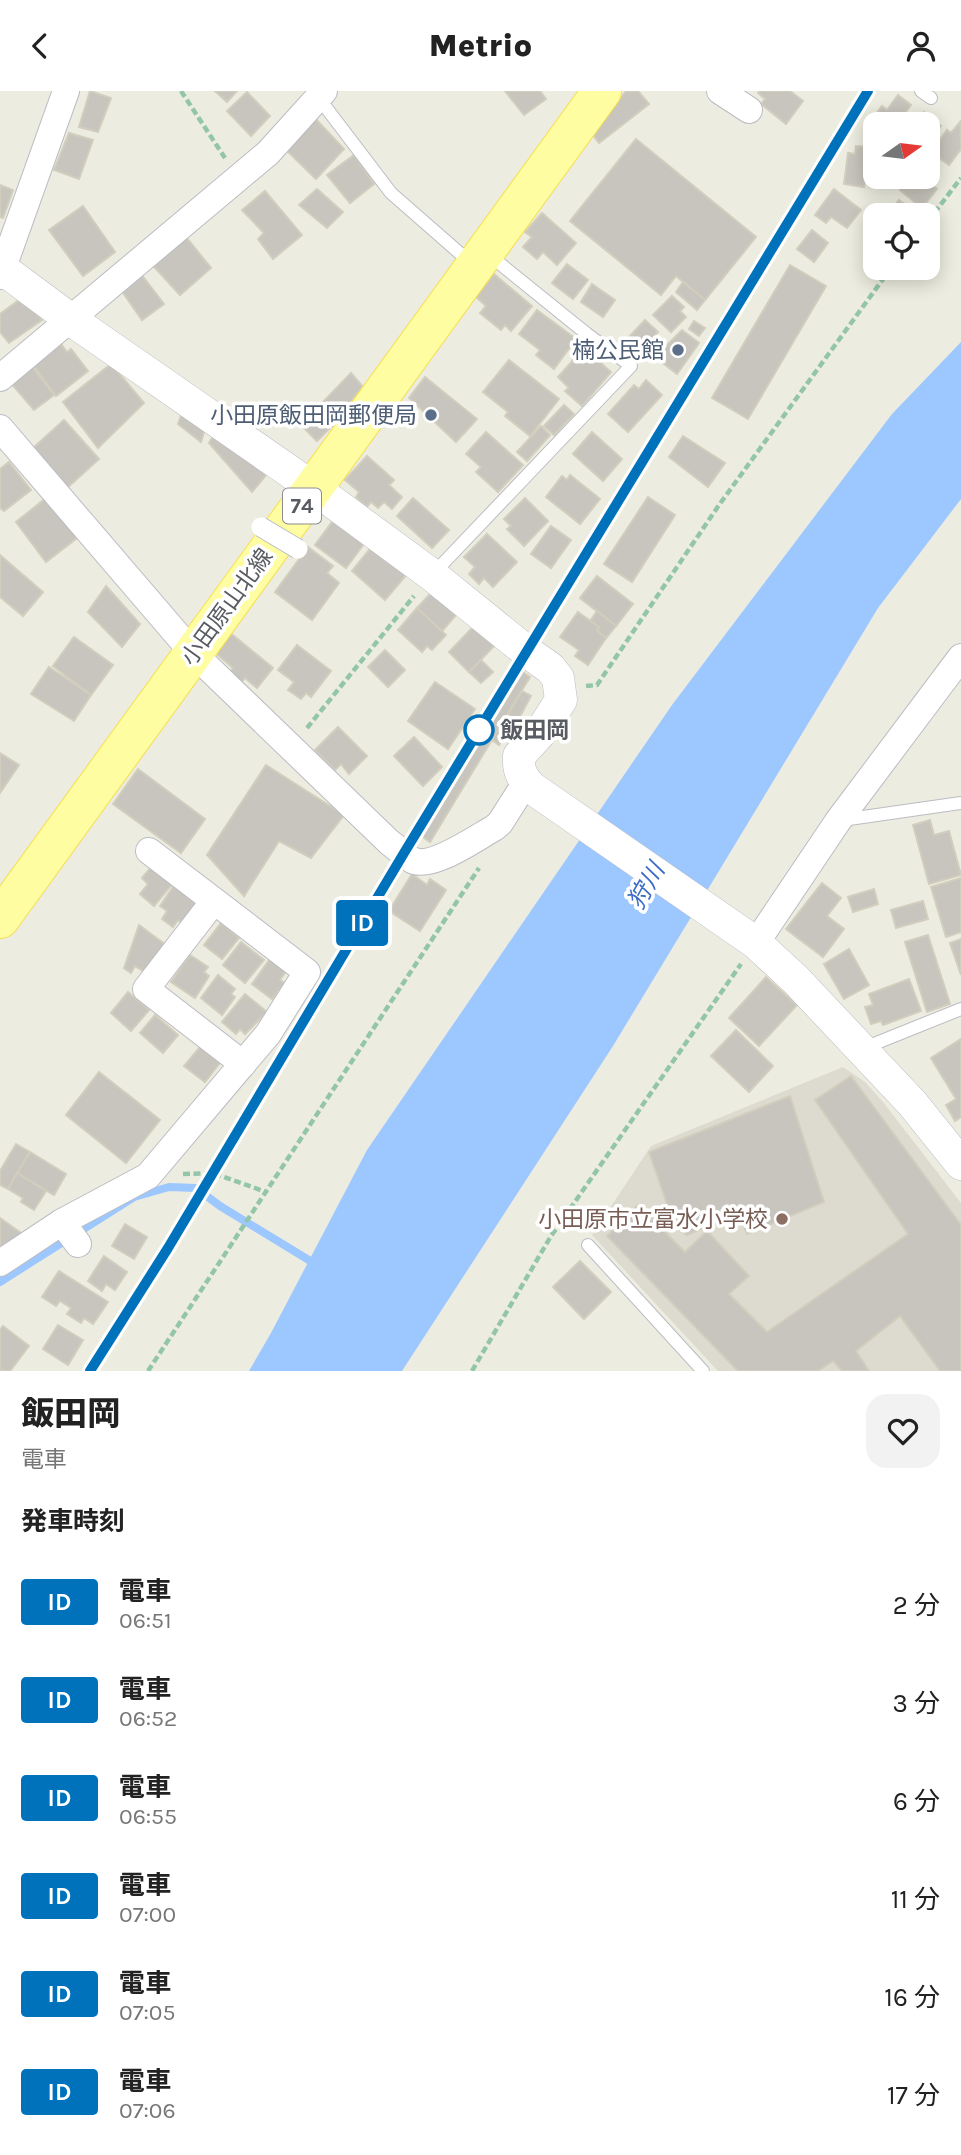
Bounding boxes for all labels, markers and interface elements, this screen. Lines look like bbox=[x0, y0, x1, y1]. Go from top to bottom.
icon: back bbox=[21, 27, 59, 65]
text: Metrio bbox=[429, 27, 532, 64]
icon: person bbox=[902, 27, 940, 65]
north arrow bbox=[863, 112, 940, 189]
map controls bbox=[863, 112, 940, 280]
button: locate bbox=[863, 203, 940, 280]
place label: 楠公民館 bbox=[572, 337, 664, 364]
marker: 楠公民館 bbox=[670, 342, 686, 358]
place label: 小田原飯田岡郵便局 bbox=[210, 402, 417, 429]
marker: 小田原飯田岡郵便局 bbox=[423, 407, 439, 423]
road number: 74 bbox=[283, 489, 321, 523]
street label: 小田原山北線 bbox=[176, 543, 278, 671]
marker: 飯田岡 bbox=[464, 715, 494, 745]
place label: 飯田岡 bbox=[500, 717, 569, 744]
water label: 狩川 bbox=[622, 856, 672, 914]
line badge: ID bbox=[330, 900, 394, 946]
text: ID bbox=[350, 909, 374, 937]
place label: 小田原市立富水小学校 bbox=[538, 1206, 768, 1233]
marker: 小田原市立富水小学校 bbox=[774, 1211, 790, 1227]
button: heart bbox=[866, 1394, 940, 1468]
text: 飯田岡 bbox=[21, 1395, 120, 1433]
text: 電車 bbox=[21, 1446, 67, 1473]
text: 発車時刻 bbox=[21, 1506, 125, 1537]
text: 電車 bbox=[119, 1576, 171, 1607]
text: ID bbox=[48, 1588, 71, 1616]
text: 2 分 bbox=[893, 1590, 940, 1621]
text: 06:51 bbox=[119, 1607, 172, 1634]
text: 電車 bbox=[119, 1674, 171, 1705]
text: ID bbox=[48, 1686, 71, 1714]
text: 3 分 bbox=[892, 1688, 940, 1719]
text: 06:52 bbox=[119, 1705, 177, 1732]
text: 電車 bbox=[119, 1772, 171, 1803]
text: ID bbox=[48, 1784, 71, 1812]
text: 6 分 bbox=[893, 1786, 940, 1817]
text: 06:55 bbox=[119, 1803, 177, 1830]
text: 電車 bbox=[119, 1870, 171, 1901]
text: ID bbox=[48, 1882, 71, 1910]
text: 11 分 bbox=[891, 1884, 940, 1915]
text: 07:00 bbox=[119, 1901, 176, 1928]
text: 電車 bbox=[119, 1968, 171, 1999]
text: ID bbox=[48, 1980, 71, 2008]
text: 16 分 bbox=[884, 1982, 940, 2013]
text: 07:05 bbox=[119, 1999, 175, 2026]
text: 電車 bbox=[119, 2066, 171, 2097]
text: ID bbox=[48, 2078, 71, 2106]
text: 17 分 bbox=[887, 2080, 940, 2111]
text: 07:06 bbox=[119, 2097, 176, 2124]

